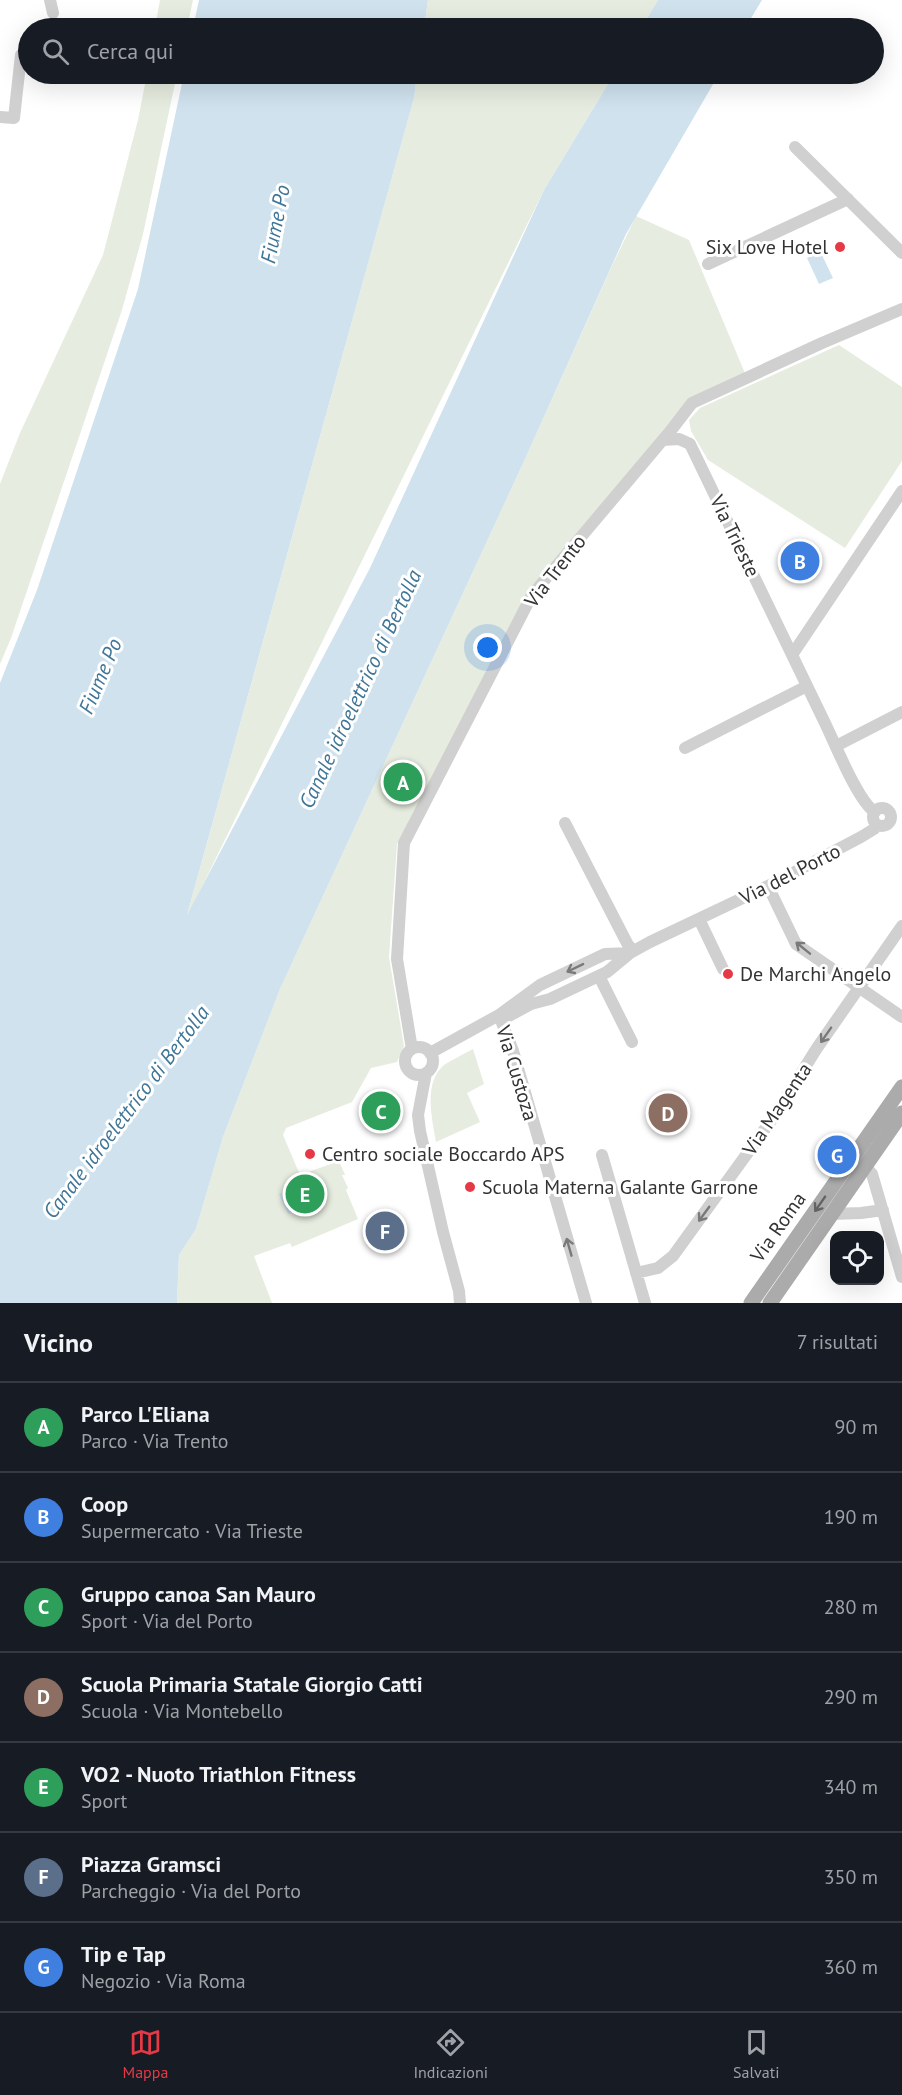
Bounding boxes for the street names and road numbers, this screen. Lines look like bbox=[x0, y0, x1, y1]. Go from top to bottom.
street label: Via Trieste bbox=[704, 490, 766, 581]
street label: Via Trento bbox=[518, 529, 592, 613]
street label: Via del Porto bbox=[734, 837, 845, 911]
street label: Via Custoza bbox=[490, 1021, 544, 1124]
street label: Via Magenta bbox=[736, 1058, 817, 1161]
street label: Via Roma bbox=[744, 1187, 812, 1268]

